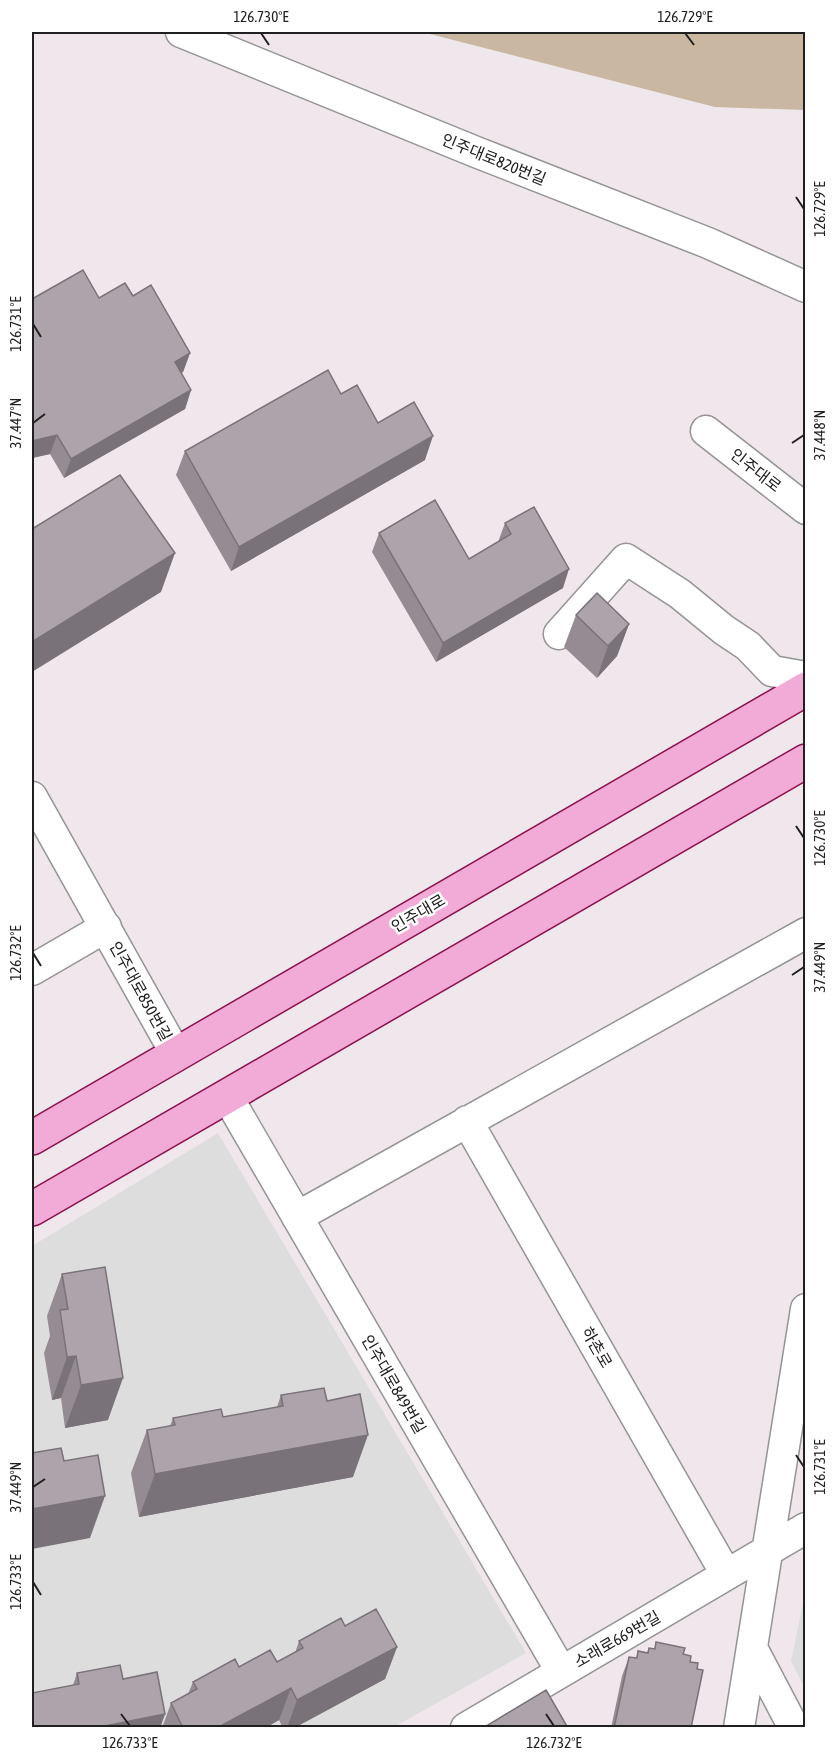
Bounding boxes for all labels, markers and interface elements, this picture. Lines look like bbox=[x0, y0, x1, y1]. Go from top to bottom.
text: 126.730°E bbox=[233, 8, 289, 25]
text: 126.729°E bbox=[657, 8, 713, 25]
street label: 인주대로820번길 bbox=[439, 130, 549, 188]
text: 126.729°E bbox=[811, 181, 828, 237]
text: 126.731°E bbox=[7, 296, 24, 352]
text: 37.447°N bbox=[7, 398, 24, 448]
text: 37.448°N bbox=[811, 410, 828, 460]
street label: 인주대로 bbox=[727, 445, 785, 495]
text: 126.730°E bbox=[811, 810, 828, 866]
street label: 인주대로 bbox=[388, 890, 448, 936]
text: 126.732°E bbox=[7, 925, 24, 981]
street label: 인주대로850번길 bbox=[106, 938, 176, 1044]
text: 37.449°N bbox=[811, 942, 828, 992]
street label: 하촌로 bbox=[578, 1323, 616, 1371]
street label: 인주대로849번길 bbox=[358, 1331, 430, 1437]
text: 126.731°E bbox=[811, 1439, 828, 1495]
text: 37.449°N bbox=[7, 1462, 24, 1512]
text: 126.733°E bbox=[7, 1554, 24, 1610]
street label: 소래로669번길 bbox=[571, 1607, 663, 1671]
text: 126.733°E bbox=[102, 1734, 158, 1751]
text: 126.732°E bbox=[526, 1734, 582, 1751]

